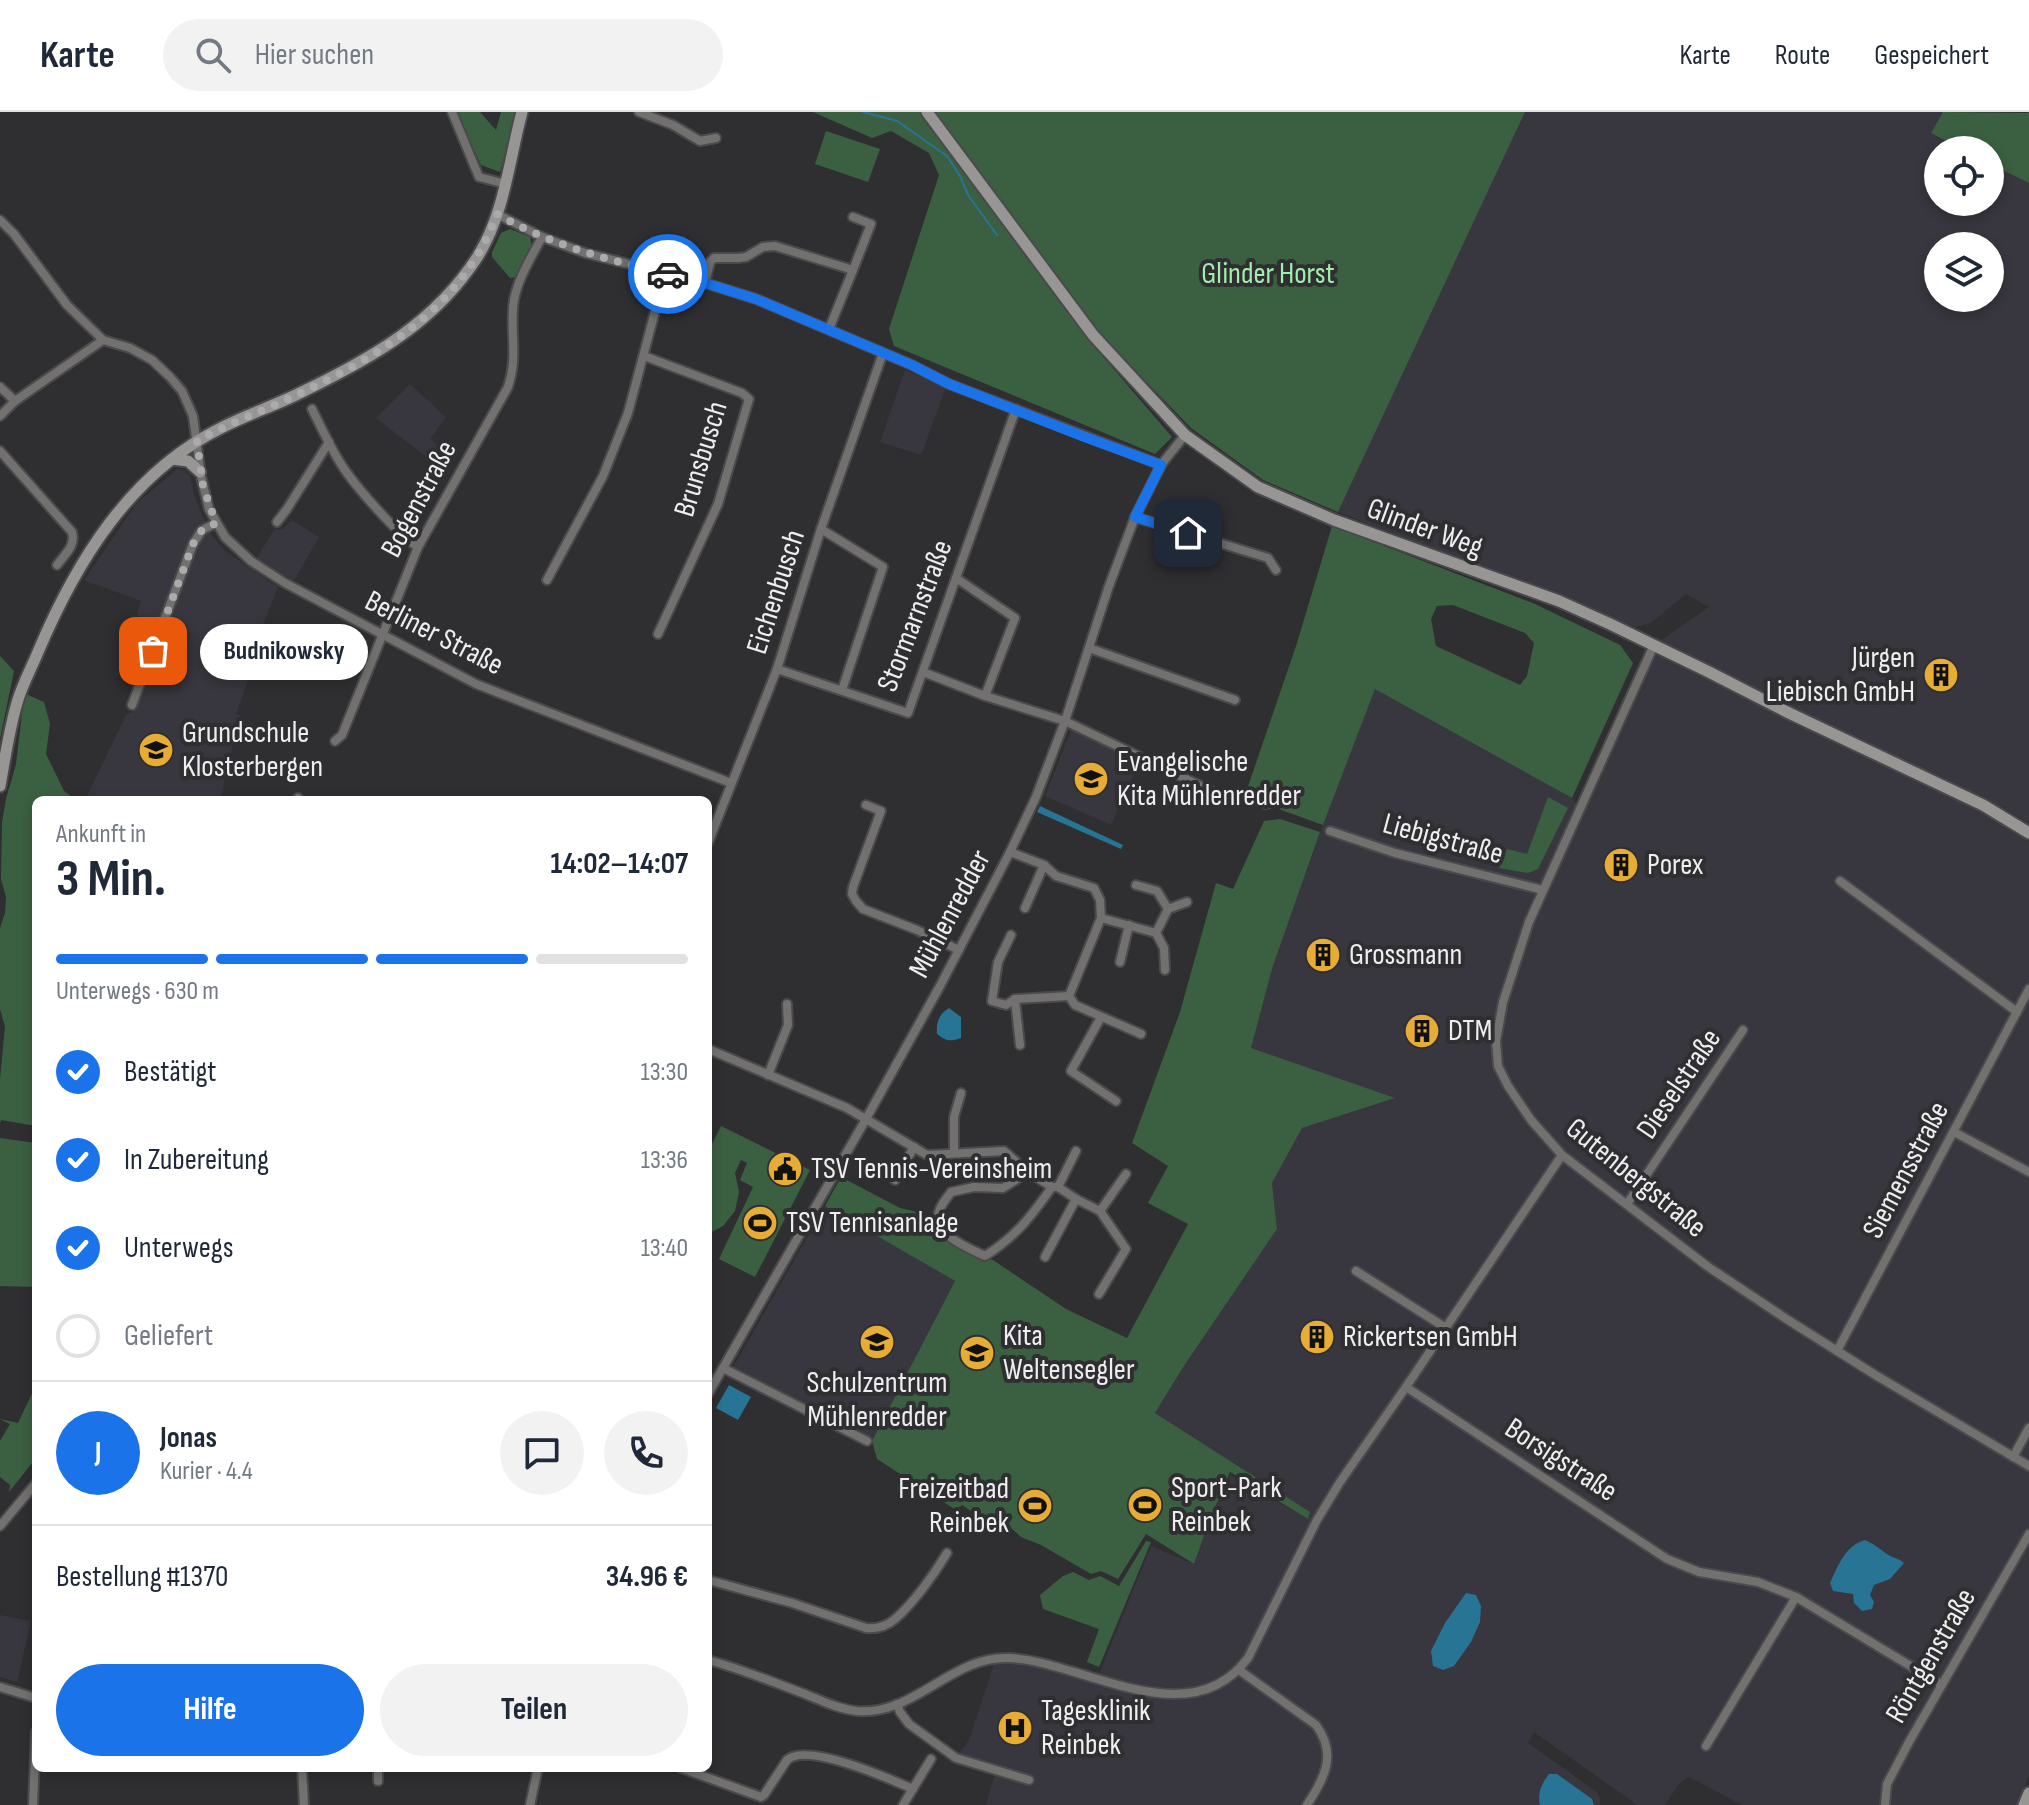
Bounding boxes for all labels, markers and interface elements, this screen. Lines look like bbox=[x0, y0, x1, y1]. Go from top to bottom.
search box bbox=[163, 19, 723, 91]
text: Karte bbox=[40, 33, 115, 78]
icon: search bbox=[191, 33, 235, 77]
text: Hier suchen bbox=[255, 37, 374, 73]
text: Karte bbox=[1680, 39, 1731, 72]
text: Route bbox=[1775, 39, 1830, 72]
text: Gespeichert bbox=[1874, 39, 1989, 72]
map controls bbox=[1924, 136, 2004, 312]
button: locate bbox=[1924, 136, 2004, 216]
button: layers bbox=[1924, 232, 2004, 312]
courier bbox=[628, 234, 708, 314]
icon: car bbox=[646, 252, 690, 296]
park label: Glinder Horst bbox=[1201, 256, 1335, 292]
street label: Brunsbusch bbox=[666, 397, 736, 521]
street label: Bogenstraße bbox=[373, 435, 465, 563]
street label: Glinder Weg bbox=[1362, 490, 1488, 566]
pin bbox=[1154, 499, 1222, 567]
icon: home bbox=[1166, 511, 1210, 555]
street label: Eichenbusch bbox=[739, 525, 813, 659]
street label: Stormarnstraße bbox=[870, 535, 960, 697]
street label: Berliner Straße bbox=[359, 583, 509, 683]
pin bbox=[119, 617, 187, 685]
callout: Budnikowsky bbox=[201, 623, 369, 679]
icon: bag bbox=[131, 629, 175, 673]
text: Budnikowsky bbox=[223, 636, 345, 667]
place label: Jürgen Liebisch GmbH bbox=[1766, 640, 1915, 710]
building icon: Jürgen Liebisch GmbH bbox=[1922, 656, 1960, 694]
place label: Grundschule Klosterbergen bbox=[182, 715, 323, 785]
school or university icon: Grundschule Klosterbergen bbox=[137, 731, 175, 769]
place label: Evangelische Kita Mühlenredder bbox=[1117, 744, 1301, 814]
school or university icon: Evangelische Kita Mühlenredder bbox=[1072, 760, 1110, 798]
street label: Liebigstraße bbox=[1379, 806, 1507, 872]
text: Ankunft in bbox=[56, 819, 146, 850]
street label: Mühlenredder bbox=[901, 844, 999, 984]
text: 14:02–14:07 bbox=[550, 846, 688, 882]
building icon: Porex bbox=[1602, 846, 1640, 884]
place label: Porex bbox=[1647, 847, 1703, 883]
text: 3 Min. bbox=[56, 848, 166, 911]
building icon: Grossmann bbox=[1304, 936, 1342, 974]
place label: Grossmann bbox=[1349, 937, 1462, 973]
text: Unterwegs · 630 m bbox=[56, 976, 219, 1007]
building icon: DTM bbox=[1403, 1012, 1441, 1050]
place label: DTM bbox=[1448, 1013, 1492, 1049]
street label: Dieselstraße bbox=[1629, 1022, 1729, 1146]
icon: check bbox=[56, 1050, 100, 1094]
text: Bestätigt bbox=[124, 1054, 216, 1090]
text: 13:30 bbox=[641, 1057, 688, 1088]
street label: Siemensstraße bbox=[1855, 1096, 1957, 1244]
street label: Gutenbergstraße bbox=[1559, 1111, 1713, 1245]
icon: check bbox=[56, 1138, 100, 1182]
text: In Zubereitung bbox=[124, 1142, 269, 1178]
text: 13:36 bbox=[641, 1145, 688, 1176]
public building icon: TSV Tennis-Vereinsheim bbox=[766, 1150, 804, 1188]
place label: TSV Tennis-Vereinsheim bbox=[811, 1151, 1052, 1187]
sports icon: TSV Tennisanlage bbox=[741, 1204, 779, 1242]
place label: TSV Tennisanlage bbox=[786, 1205, 959, 1241]
icon: check bbox=[56, 1226, 100, 1270]
text: Unterwegs bbox=[124, 1230, 233, 1266]
text: 13:40 bbox=[641, 1233, 688, 1264]
text: Geliefert bbox=[124, 1318, 213, 1354]
place label: Kita Weltensegler bbox=[1003, 1318, 1135, 1388]
building icon: Rickertsen GmbH bbox=[1298, 1318, 1336, 1356]
place label: Rickertsen GmbH bbox=[1343, 1319, 1518, 1355]
school or university icon: Schulzentrum Mühlenredder bbox=[858, 1323, 896, 1361]
school or university icon: Kita Weltensegler bbox=[958, 1334, 996, 1372]
place label: Schulzentrum Mühlenredder bbox=[807, 1365, 947, 1435]
street label: Borsigstraße bbox=[1498, 1410, 1624, 1510]
button: chat bbox=[500, 1411, 584, 1495]
button: phone bbox=[604, 1411, 688, 1495]
text: Jonas bbox=[160, 1420, 217, 1456]
text: J bbox=[95, 1435, 101, 1471]
text: Kurier · 4.4 bbox=[160, 1456, 253, 1487]
place label: Sport-Park Reinbek bbox=[1171, 1470, 1282, 1540]
place label: Freizeitbad Reinbek bbox=[898, 1471, 1010, 1541]
sports icon: Sport-Park Reinbek bbox=[1126, 1486, 1164, 1524]
sports icon: Freizeitbad Reinbek bbox=[1016, 1487, 1054, 1525]
text: Bestellung #1370 bbox=[56, 1559, 228, 1595]
text: 34.96 € bbox=[606, 1559, 688, 1595]
street label: Röntgenstraße bbox=[1878, 1582, 1984, 1730]
button: Hilfe bbox=[56, 1664, 364, 1756]
button: Teilen bbox=[380, 1664, 688, 1756]
place label: Tagesklinik Reinbek bbox=[1041, 1693, 1151, 1763]
hospital icon: Tagesklinik Reinbek bbox=[996, 1709, 1034, 1747]

